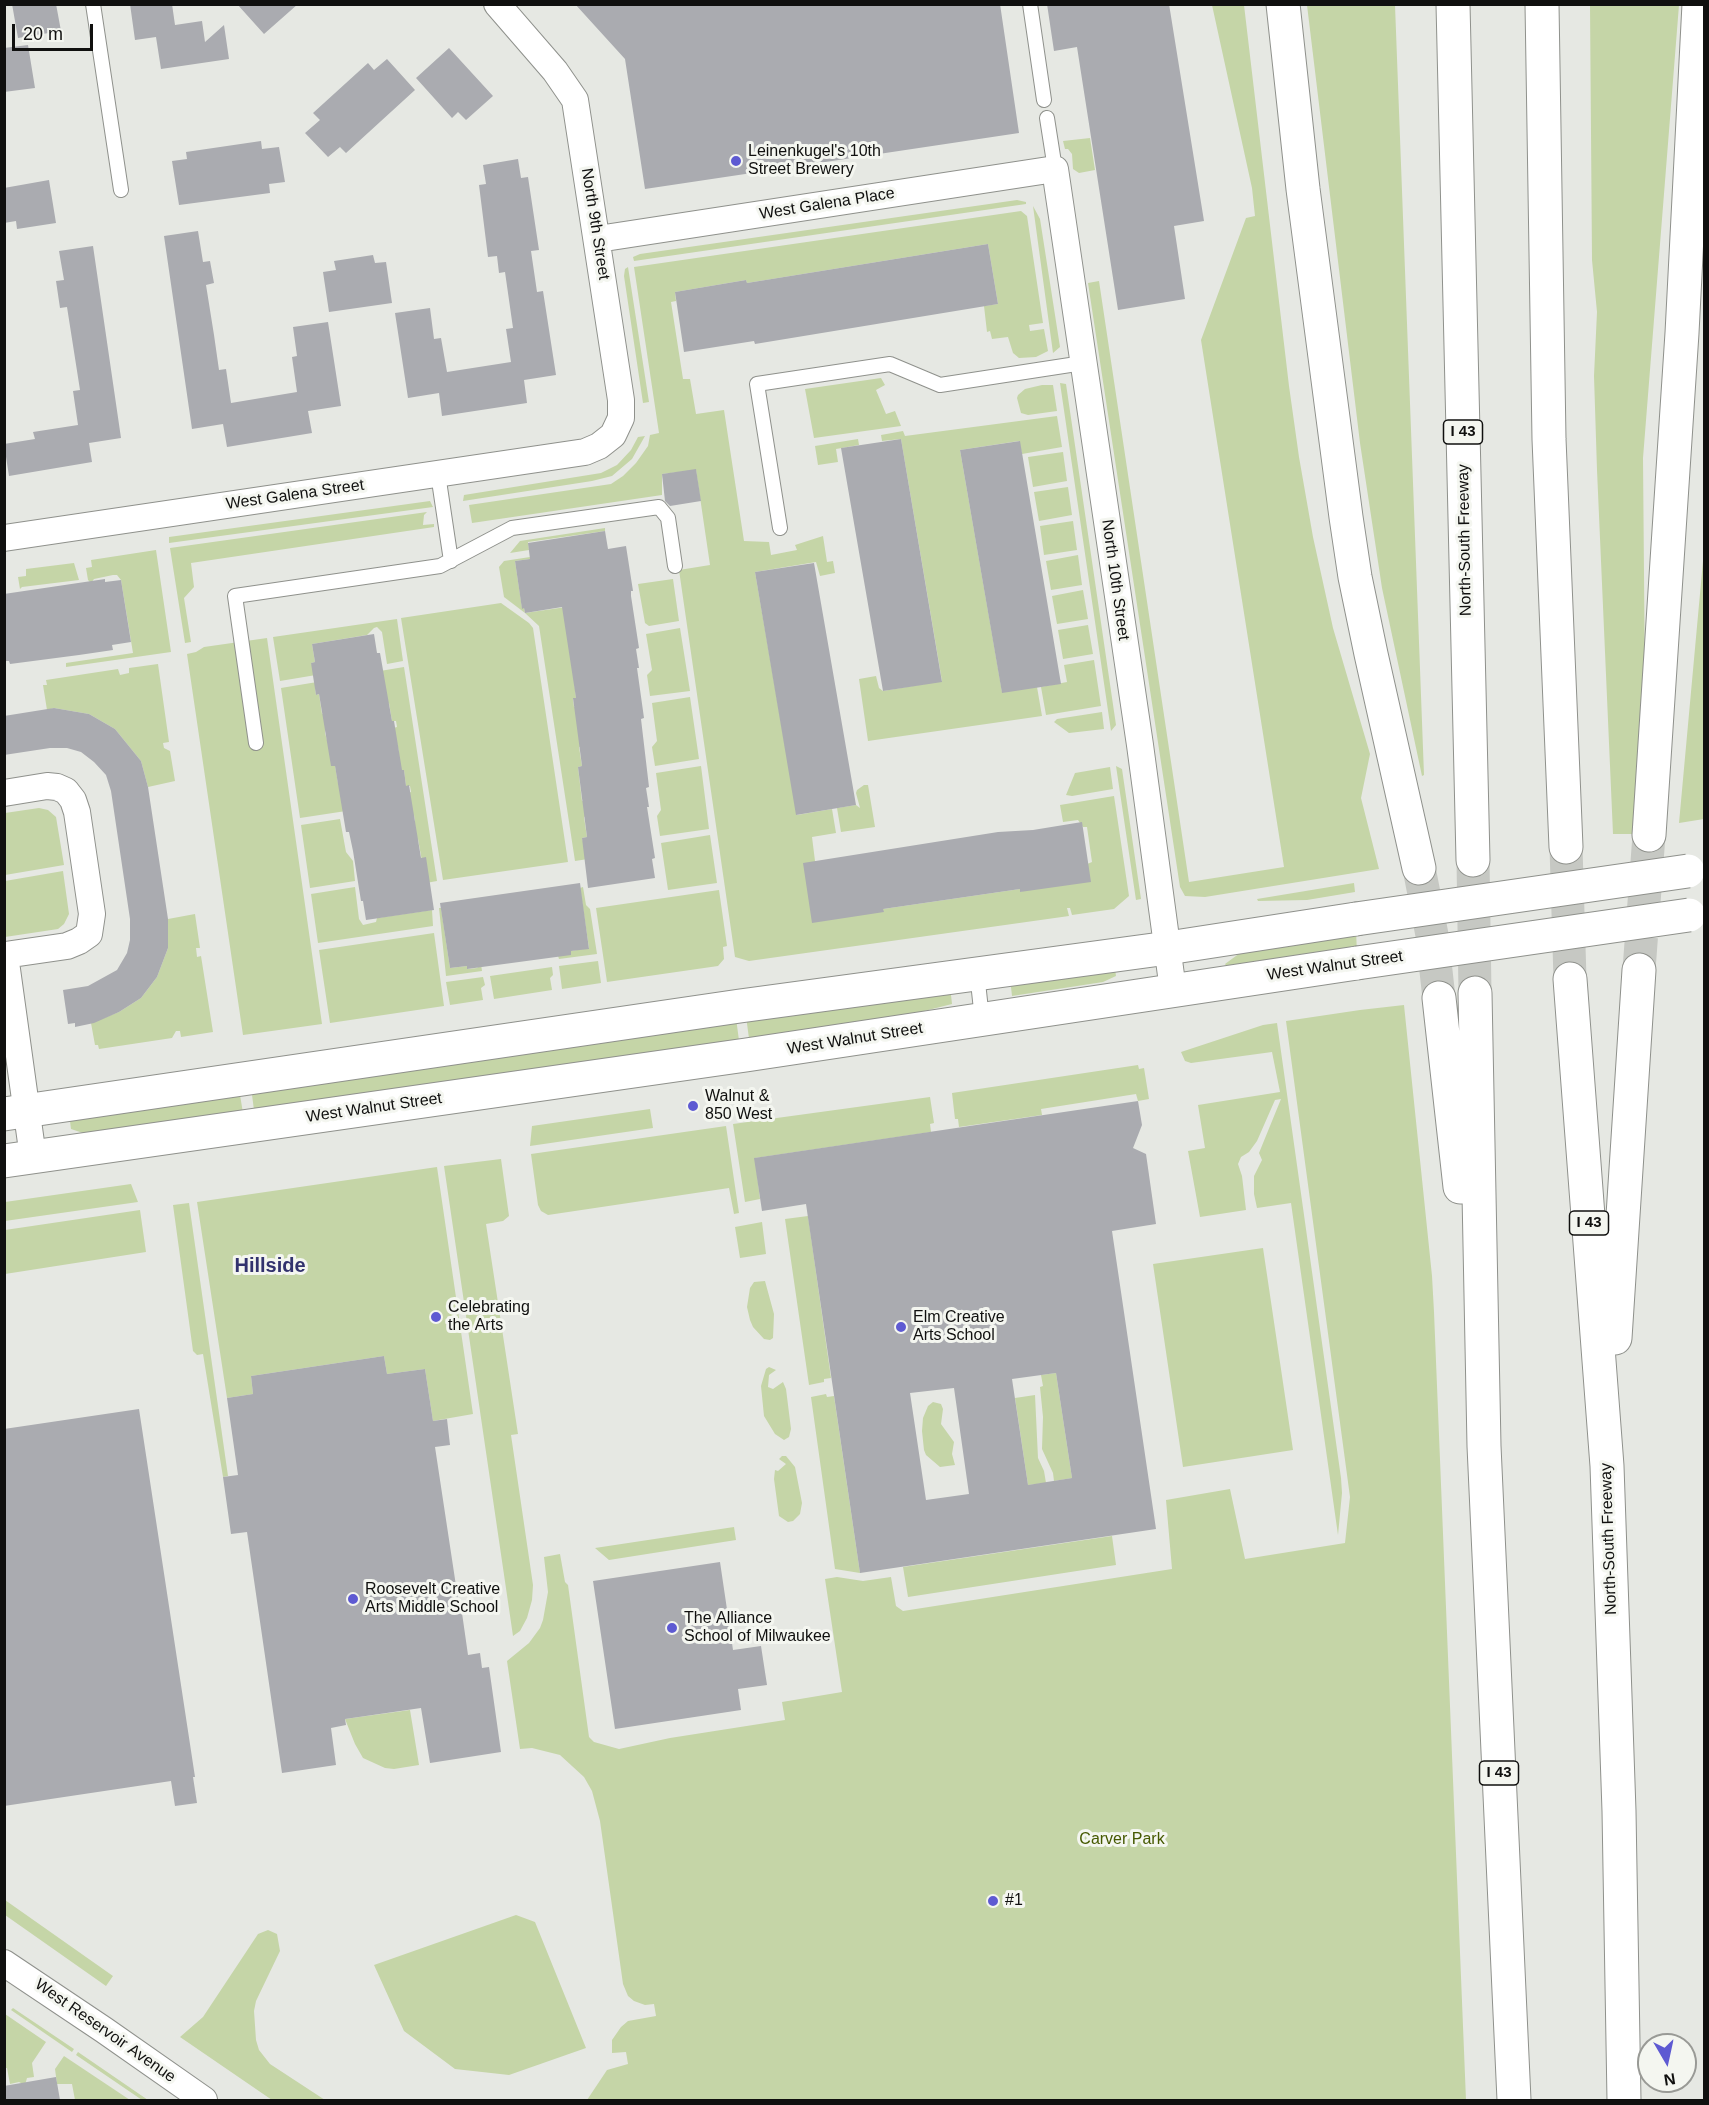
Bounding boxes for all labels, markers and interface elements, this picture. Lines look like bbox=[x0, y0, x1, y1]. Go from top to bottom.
scale bar bbox=[15, 12, 96, 50]
text: 20 m bbox=[23, 24, 63, 44]
place label: Leinenkugel's 10th Street Brewery bbox=[748, 142, 881, 180]
marker: Leinenkugel's 10th Street Brewery bbox=[729, 154, 743, 168]
street label: North 9th Street bbox=[577, 167, 613, 281]
street label: West Galena Place bbox=[758, 184, 896, 224]
road number: I 43 bbox=[1444, 420, 1482, 444]
street label: North-South Freeway bbox=[1454, 464, 1476, 616]
street label: West Galena Street bbox=[225, 476, 365, 514]
street label: North 10th Street bbox=[1097, 518, 1133, 642]
street label: West Walnut Street bbox=[1266, 947, 1404, 985]
street label: West Walnut Street bbox=[786, 1019, 924, 1059]
place label: Walnut & 850 West bbox=[705, 1087, 772, 1125]
street label: West Walnut Street bbox=[305, 1089, 443, 1127]
marker: Walnut & 850 West bbox=[686, 1099, 700, 1113]
road number: I 43 bbox=[1570, 1211, 1608, 1235]
district label: Hillside bbox=[234, 1254, 306, 1278]
place label: Celebrating the Arts bbox=[448, 1298, 530, 1336]
place label: Elm Creative Arts School bbox=[913, 1308, 1005, 1346]
marker: Celebrating the Arts bbox=[429, 1310, 443, 1324]
marker: Elm Creative Arts School bbox=[894, 1320, 908, 1334]
street label: North-South Freeway bbox=[1597, 1463, 1621, 1615]
place label: Roosevelt Creative Arts Middle School bbox=[365, 1580, 500, 1618]
marker: Roosevelt Creative Arts Middle School bbox=[346, 1592, 360, 1606]
place label: The Alliance School of Milwaukee bbox=[684, 1609, 831, 1647]
marker: The Alliance School of Milwaukee bbox=[665, 1621, 679, 1635]
road number: I 43 bbox=[1480, 1761, 1518, 1785]
park label: Carver Park bbox=[1079, 1830, 1165, 1850]
place label: #1 bbox=[1005, 1891, 1023, 1911]
marker: #1 bbox=[986, 1894, 1000, 1908]
street label: West Reservoir Avenue bbox=[31, 1975, 179, 2087]
north arrow bbox=[1637, 2033, 1697, 2093]
text: N bbox=[1663, 2070, 1677, 2089]

